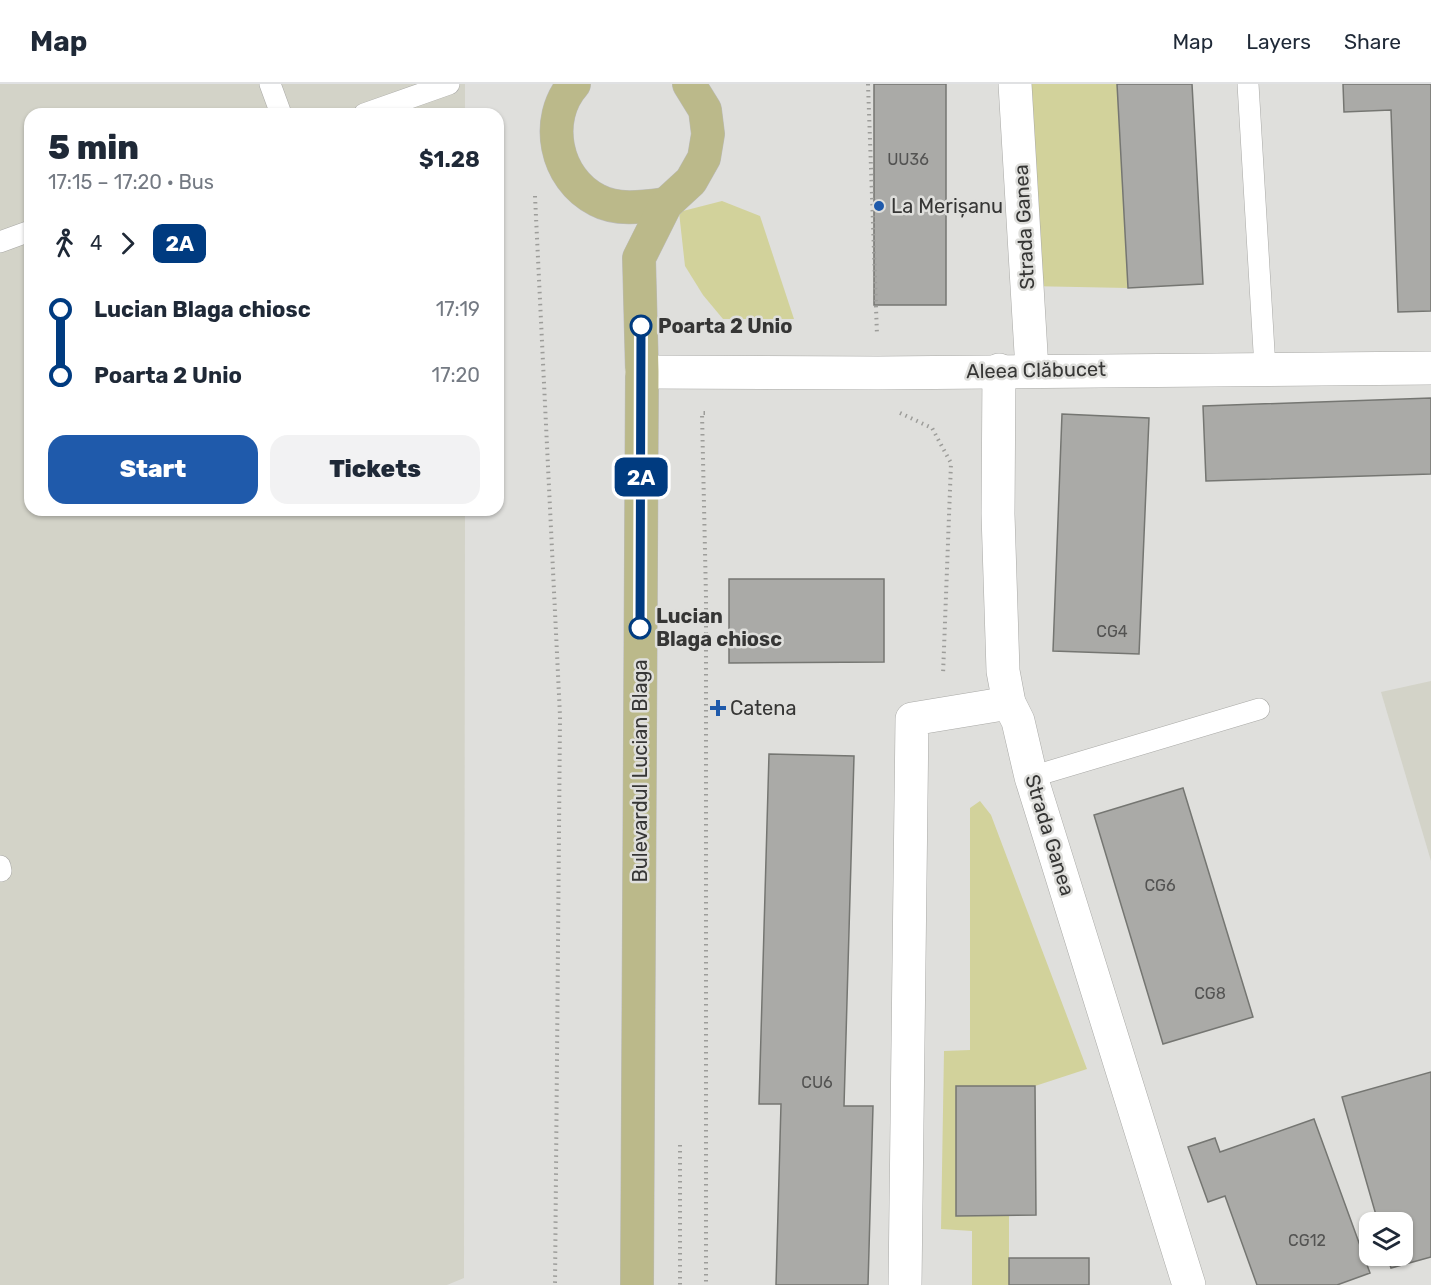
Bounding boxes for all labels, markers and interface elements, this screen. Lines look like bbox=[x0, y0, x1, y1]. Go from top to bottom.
text: Map bbox=[30, 25, 87, 58]
text: Map bbox=[1172, 29, 1213, 54]
text: Layers bbox=[1246, 29, 1311, 54]
text: Share bbox=[1344, 29, 1401, 54]
text: 5 min bbox=[48, 128, 139, 167]
text: $1.28 bbox=[419, 146, 480, 173]
house number: UU36 bbox=[887, 150, 929, 169]
street label: Strada Ganea bbox=[1009, 164, 1039, 290]
text: 17:15 – 17:20 · Bus bbox=[48, 170, 214, 194]
place label: La Merișanu bbox=[891, 194, 1003, 218]
marker: La Merișanu bbox=[872, 199, 886, 213]
icon: walk bbox=[48, 227, 81, 260]
icon: forward bbox=[111, 227, 144, 260]
text: 4 bbox=[90, 231, 102, 255]
text: 2A bbox=[165, 231, 194, 256]
text: Lucian Blaga chiosc bbox=[94, 296, 311, 323]
text: 17:19 bbox=[436, 297, 480, 321]
place label: Poarta 2 Unio bbox=[658, 314, 792, 338]
marker: Poarta 2 Unio bbox=[630, 315, 652, 337]
street label: Aleea Clăbucet bbox=[966, 357, 1106, 383]
text: Poarta 2 Unio bbox=[94, 362, 242, 389]
text: 17:20 bbox=[432, 363, 480, 387]
button: Start bbox=[48, 435, 258, 504]
button: Tickets bbox=[270, 435, 480, 504]
line badge: 2A bbox=[614, 458, 668, 496]
text: 2A bbox=[627, 465, 655, 490]
place label: Lucian Blaga chiosc bbox=[656, 604, 782, 651]
marker: Lucian Blaga chiosc bbox=[629, 617, 651, 639]
house number: CG4 bbox=[1096, 622, 1128, 641]
street label: Bulevardul Lucian Blaga bbox=[628, 659, 652, 883]
place label: Catena bbox=[730, 696, 796, 720]
marker: Catena bbox=[711, 701, 725, 715]
street label: Strada Ganea bbox=[1020, 771, 1080, 899]
house number: CG6 bbox=[1144, 876, 1176, 895]
house number: CG8 bbox=[1194, 984, 1226, 1003]
house number: CU6 bbox=[801, 1073, 833, 1092]
map controls bbox=[1359, 1212, 1413, 1266]
button: layers bbox=[1359, 1212, 1413, 1266]
house number: CG12 bbox=[1288, 1231, 1326, 1250]

